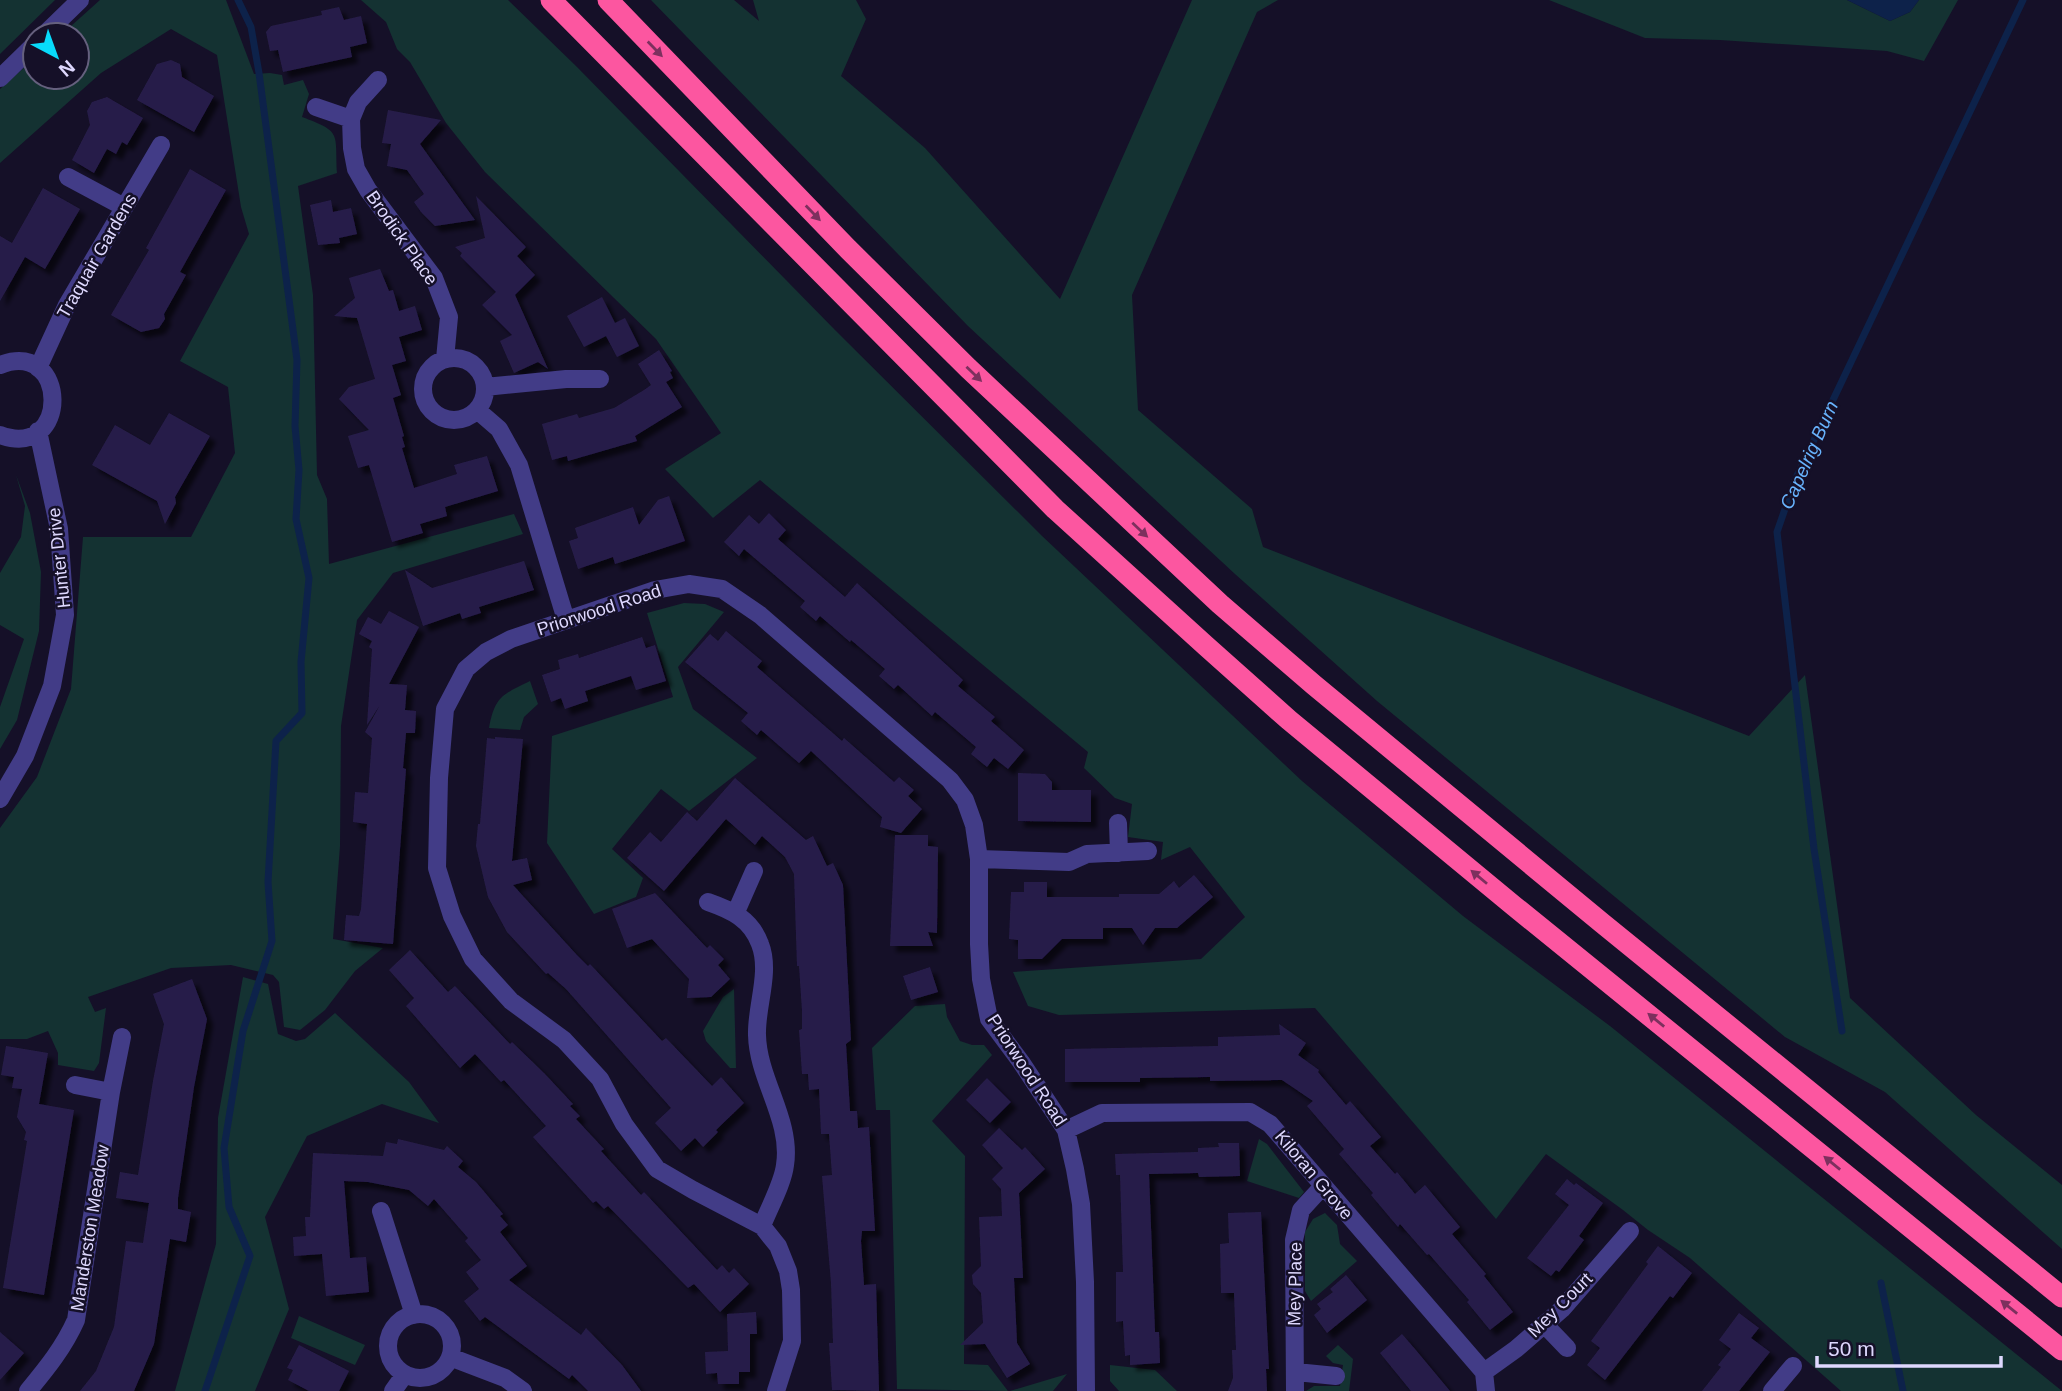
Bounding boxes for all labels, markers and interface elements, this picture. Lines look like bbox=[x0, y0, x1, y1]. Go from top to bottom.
north arrow bbox=[21, 21, 91, 91]
one-way arrow bbox=[647, 40, 663, 58]
text: N bbox=[55, 56, 79, 81]
street label: Brodick Place bbox=[362, 187, 442, 289]
street label: Traquair Gardens bbox=[53, 190, 141, 322]
one-way arrow bbox=[804, 204, 820, 221]
one-way arrow bbox=[965, 365, 982, 381]
water label: Capelrig Burn bbox=[1776, 398, 1842, 512]
street label: Hunter Drive bbox=[44, 507, 74, 609]
one-way arrow bbox=[1131, 521, 1148, 537]
street label: Priorwood Road bbox=[535, 581, 663, 639]
one-way arrow bbox=[1471, 869, 1489, 884]
street label: Priorwood Road bbox=[983, 1010, 1071, 1130]
one-way arrow bbox=[1647, 1013, 1665, 1028]
street label: Kiloran Grove bbox=[1271, 1126, 1357, 1224]
street label: Manderston Meadow bbox=[67, 1142, 113, 1313]
one-way arrow bbox=[1824, 1156, 1842, 1171]
street label: Mey Place bbox=[1284, 1242, 1306, 1326]
street label: Mey Court bbox=[1524, 1269, 1596, 1341]
one-way arrow bbox=[2001, 1299, 2019, 1314]
scale bar bbox=[1817, 1324, 2001, 1368]
text: 50 m bbox=[1828, 1337, 1875, 1360]

